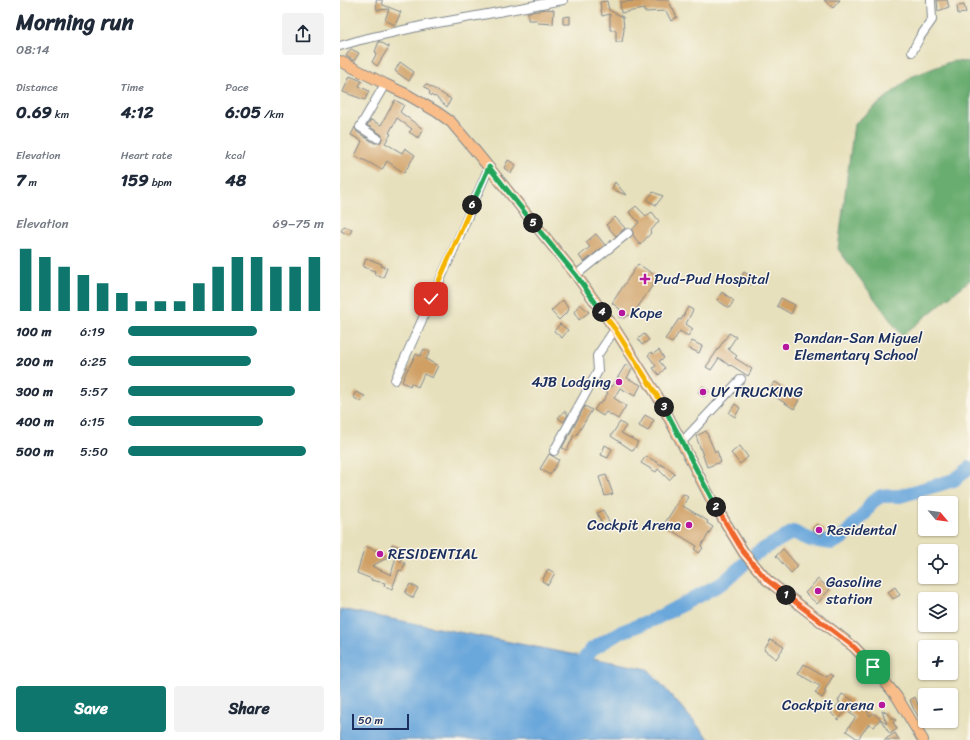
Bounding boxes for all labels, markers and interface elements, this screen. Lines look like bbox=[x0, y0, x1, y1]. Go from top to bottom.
text: Morning run bbox=[16, 3, 134, 42]
button: share bbox=[282, 13, 324, 55]
text: 08:14 bbox=[16, 38, 50, 61]
text: Distance bbox=[16, 78, 58, 97]
text: Time bbox=[121, 78, 144, 97]
text: Pace bbox=[225, 78, 249, 97]
text: 0.69 bbox=[16, 97, 52, 127]
text: 4:12 bbox=[121, 97, 154, 127]
text: 6:05 bbox=[225, 97, 261, 127]
text: km bbox=[52, 105, 69, 124]
text: /km bbox=[261, 105, 284, 124]
text: Elevation bbox=[16, 146, 61, 165]
text: Heart rate bbox=[121, 146, 172, 165]
text: kcal bbox=[225, 146, 245, 165]
text: 7 bbox=[16, 165, 26, 195]
text: 159 bbox=[121, 165, 149, 195]
text: 48 bbox=[225, 165, 246, 195]
text: m bbox=[26, 173, 37, 192]
text: bpm bbox=[149, 173, 172, 192]
pin: 6 bbox=[462, 195, 482, 215]
text: 6 bbox=[469, 195, 475, 214]
text: Elevation bbox=[16, 212, 69, 235]
text: 69–75 m bbox=[273, 212, 324, 235]
pin: 5 bbox=[523, 213, 543, 233]
text: 5 bbox=[530, 213, 536, 232]
place label: Pud-Pud Hospital bbox=[654, 266, 770, 292]
marker: Pud-Pud Hospital bbox=[639, 273, 651, 285]
pin bbox=[414, 282, 448, 316]
icon: check bbox=[420, 288, 442, 310]
place label: Kope bbox=[630, 300, 663, 326]
pin: 4 bbox=[592, 302, 612, 322]
text: 4 bbox=[599, 302, 605, 321]
marker: Kope bbox=[617, 308, 627, 318]
text: 100 m bbox=[16, 320, 51, 343]
text: 6:19 bbox=[80, 320, 105, 343]
place label: Pandan-San Miguel Elementary School bbox=[794, 325, 923, 368]
marker: Pandan-San Miguel Elementary School bbox=[781, 342, 791, 352]
text: 200 m bbox=[16, 350, 53, 373]
text: 6:25 bbox=[80, 350, 107, 373]
place label: 4JB Lodging bbox=[531, 369, 611, 395]
marker: 4JB Lodging bbox=[614, 377, 624, 387]
place label: UY TRUCKING bbox=[711, 379, 804, 405]
text: 300 m bbox=[16, 380, 53, 403]
text: 5:57 bbox=[80, 380, 107, 403]
marker: UY TRUCKING bbox=[698, 387, 708, 397]
pin: 3 bbox=[654, 397, 674, 417]
text: 3 bbox=[661, 397, 667, 416]
text: 400 m bbox=[16, 410, 54, 433]
text: 6:15 bbox=[80, 410, 105, 433]
text: 500 m bbox=[16, 440, 54, 463]
text: 5:50 bbox=[80, 440, 108, 463]
north arrow bbox=[918, 496, 958, 536]
map controls bbox=[918, 496, 958, 728]
pin: 2 bbox=[706, 497, 726, 517]
text: 2 bbox=[713, 497, 719, 516]
place label: Cockpit Arena bbox=[587, 512, 681, 538]
place label: Residental bbox=[827, 517, 897, 543]
marker: Cockpit Arena bbox=[684, 520, 694, 530]
marker: Residental bbox=[814, 525, 824, 535]
place label: RESIDENTIAL bbox=[388, 541, 478, 567]
button: locate bbox=[918, 544, 958, 584]
marker: RESIDENTIAL bbox=[375, 549, 385, 559]
place label: Gasoline station bbox=[825, 569, 882, 612]
pin: 1 bbox=[776, 585, 796, 605]
text: 1 bbox=[784, 585, 788, 604]
marker: Gasoline station bbox=[813, 586, 823, 596]
button: layers bbox=[918, 592, 958, 632]
button: + bbox=[918, 640, 958, 680]
pin bbox=[856, 650, 890, 684]
icon: arrive bbox=[862, 656, 884, 678]
button: Save bbox=[16, 686, 166, 732]
button: Share bbox=[174, 686, 324, 732]
button: − bbox=[918, 688, 958, 728]
place label: Cockpit arena bbox=[782, 692, 874, 718]
marker: Cockpit arena bbox=[877, 700, 887, 710]
text: 50 m bbox=[358, 711, 383, 730]
scale bar bbox=[352, 712, 409, 731]

